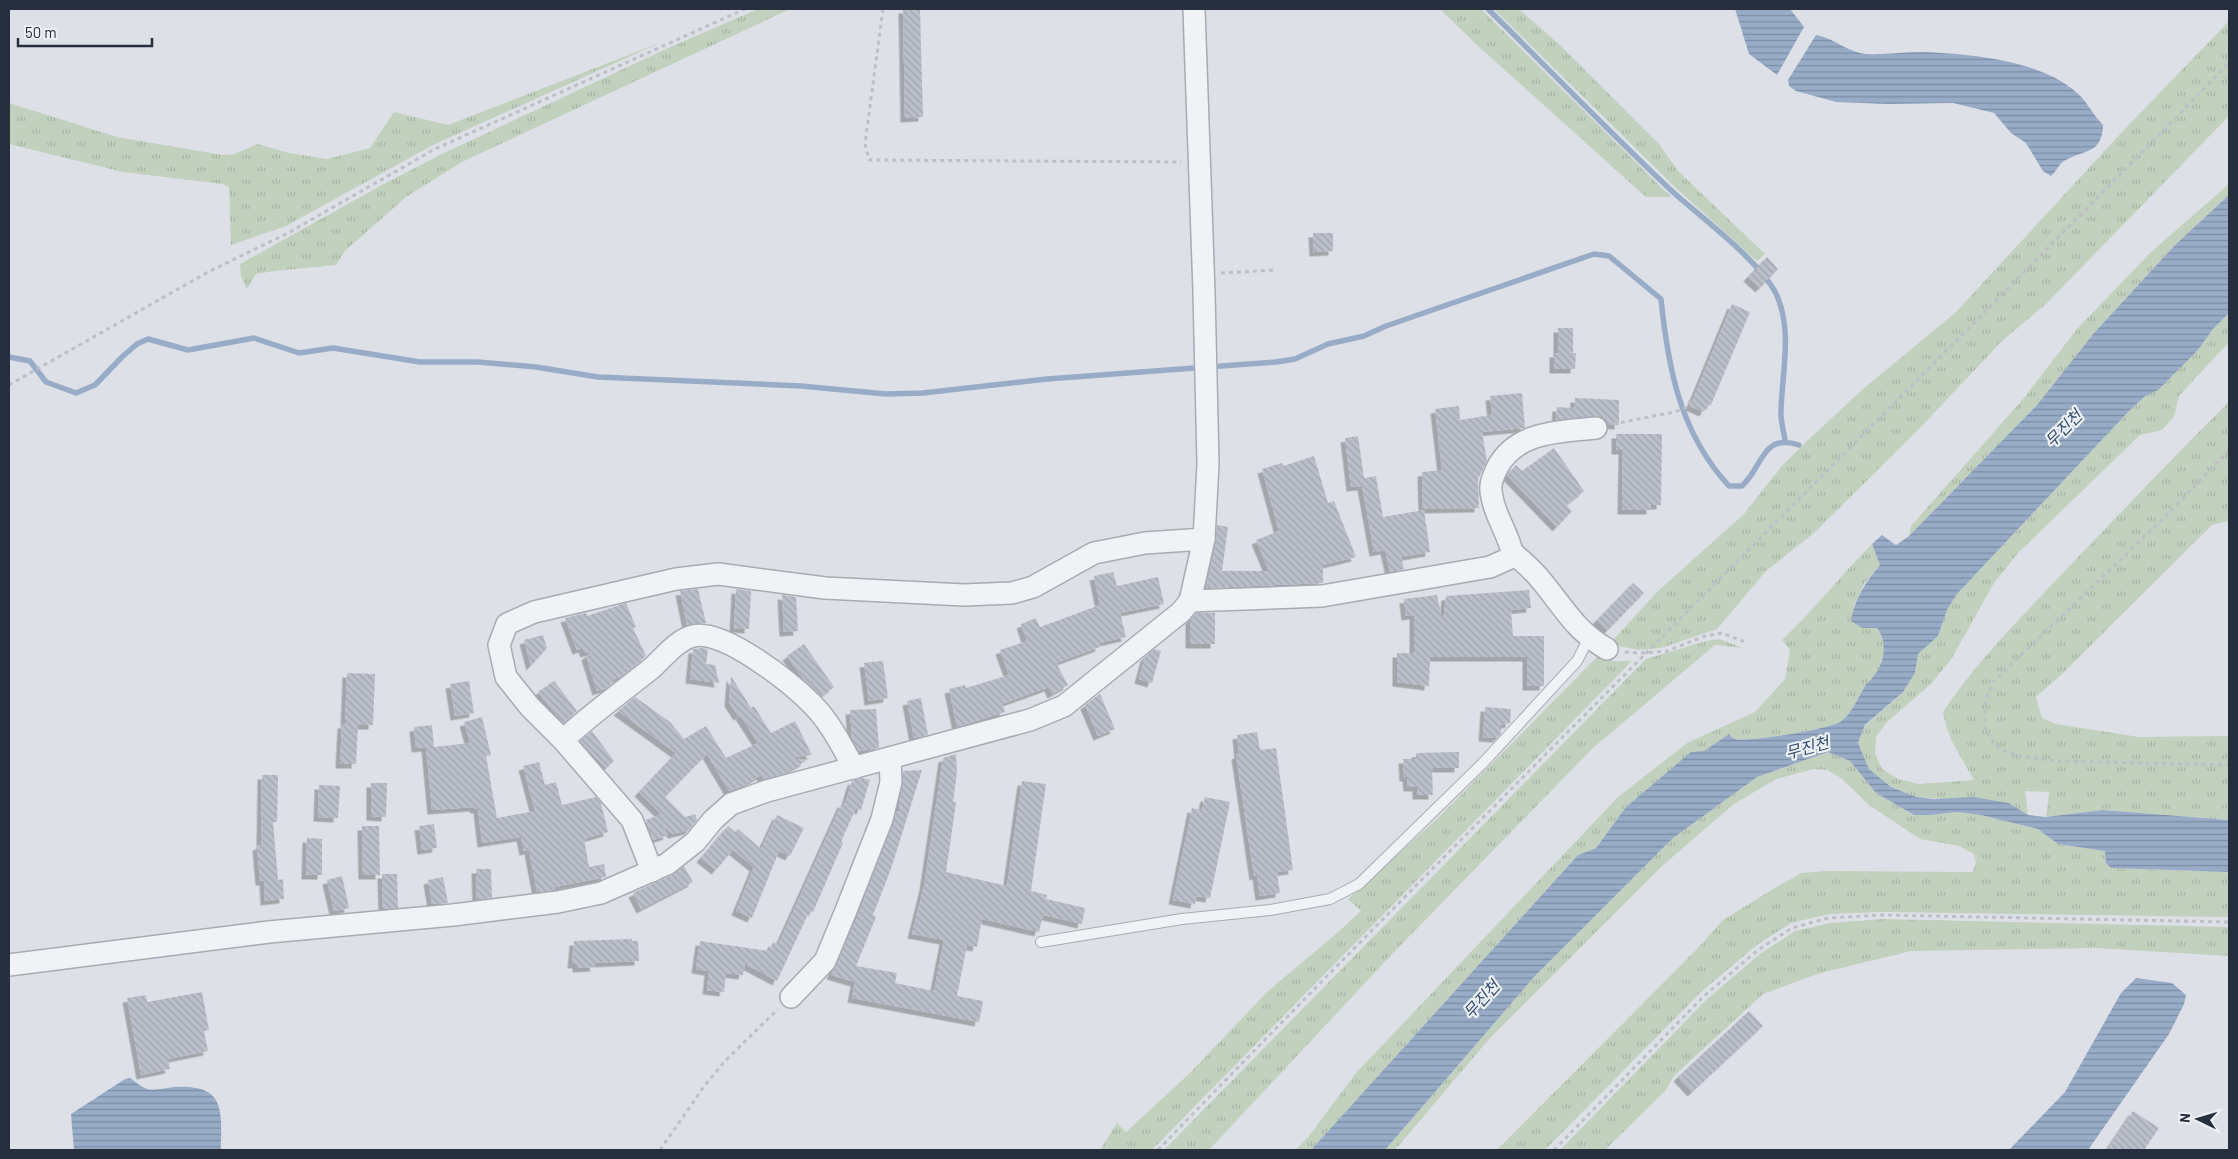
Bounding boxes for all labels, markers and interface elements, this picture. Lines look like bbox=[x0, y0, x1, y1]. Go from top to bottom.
scale bar bbox=[18, 15, 151, 47]
text: 50 m bbox=[25, 23, 57, 41]
water label: 무진천 bbox=[2041, 404, 2087, 450]
water label: 무진천 bbox=[1783, 732, 1833, 762]
water label: 무진천 bbox=[1459, 975, 1504, 1022]
north arrow bbox=[2173, 1094, 2223, 1144]
text: N bbox=[2176, 1112, 2193, 1123]

